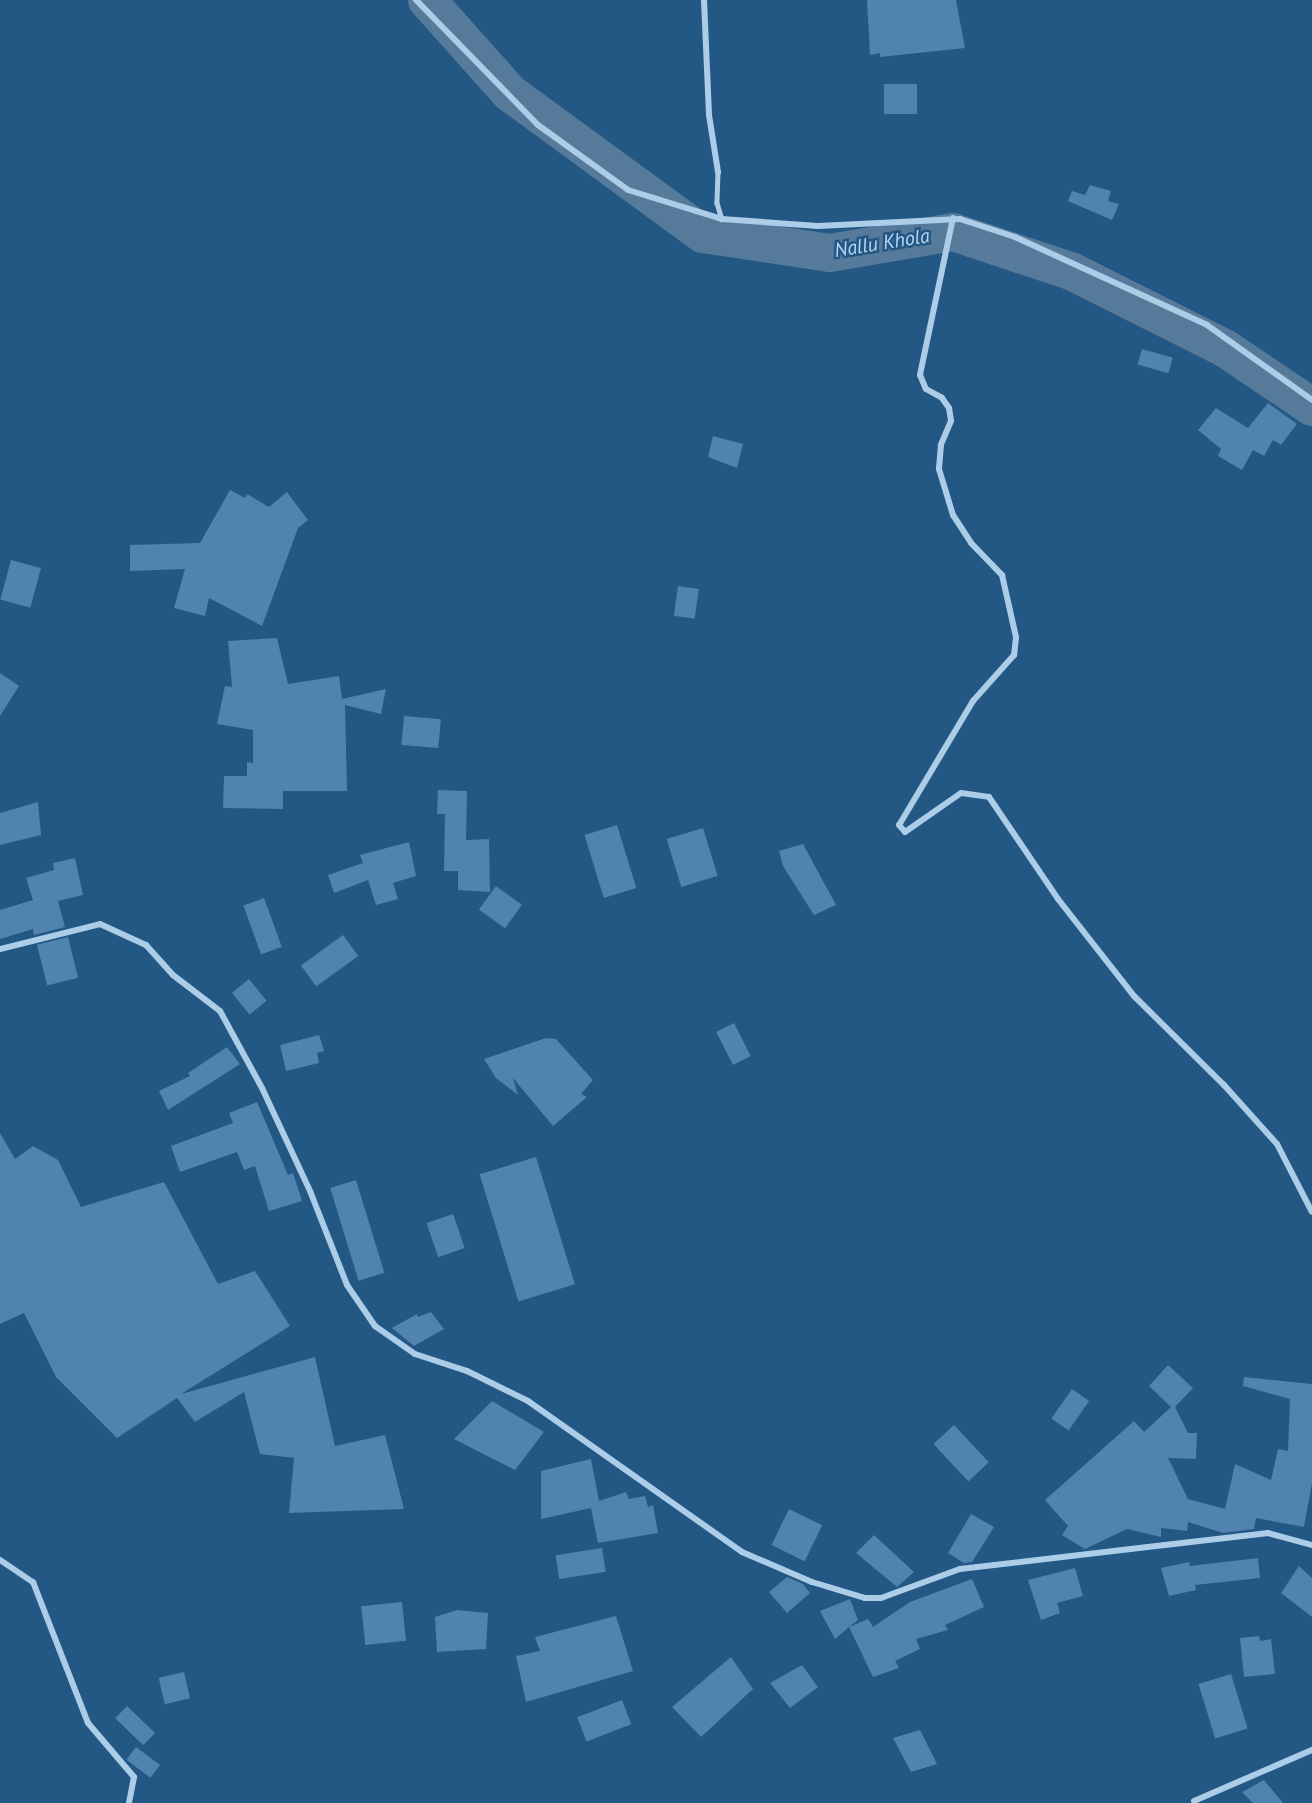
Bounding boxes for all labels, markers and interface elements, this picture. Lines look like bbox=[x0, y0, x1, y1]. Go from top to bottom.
water label: Nallu Khola bbox=[833, 224, 931, 262]

